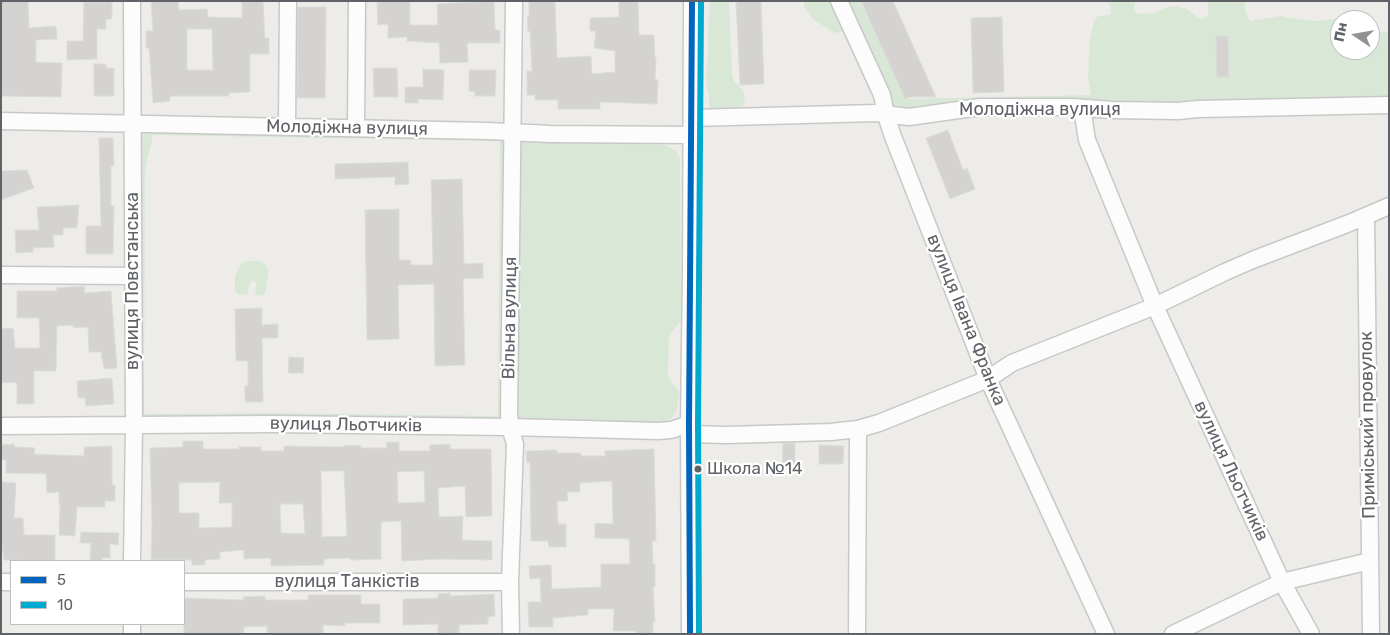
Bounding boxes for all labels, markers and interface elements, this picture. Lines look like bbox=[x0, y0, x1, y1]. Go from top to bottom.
north arrow bbox=[1330, 10, 1380, 60]
text: Пн bbox=[1330, 21, 1351, 43]
street label: Молодіжна вулиця bbox=[959, 99, 1121, 121]
street label: Молодіжна вулиця bbox=[266, 116, 428, 140]
street label: вулиця Повстанська bbox=[122, 192, 144, 370]
street label: вулиця Івана Франка bbox=[922, 231, 1010, 409]
street label: Вільна вулиця bbox=[498, 256, 522, 380]
street label: Приміський провулок bbox=[1356, 331, 1380, 519]
street label: вулиця Льотчиків bbox=[1189, 397, 1273, 545]
street label: вулиця Льотчиків bbox=[270, 413, 422, 437]
place label: Школа №14 bbox=[707, 459, 802, 479]
marker: Школа №14 bbox=[693, 464, 703, 474]
legend bbox=[10, 560, 185, 625]
text: 5 bbox=[57, 571, 66, 589]
street label: вулиця Танкістів bbox=[274, 571, 420, 593]
text: 10 bbox=[57, 596, 73, 614]

